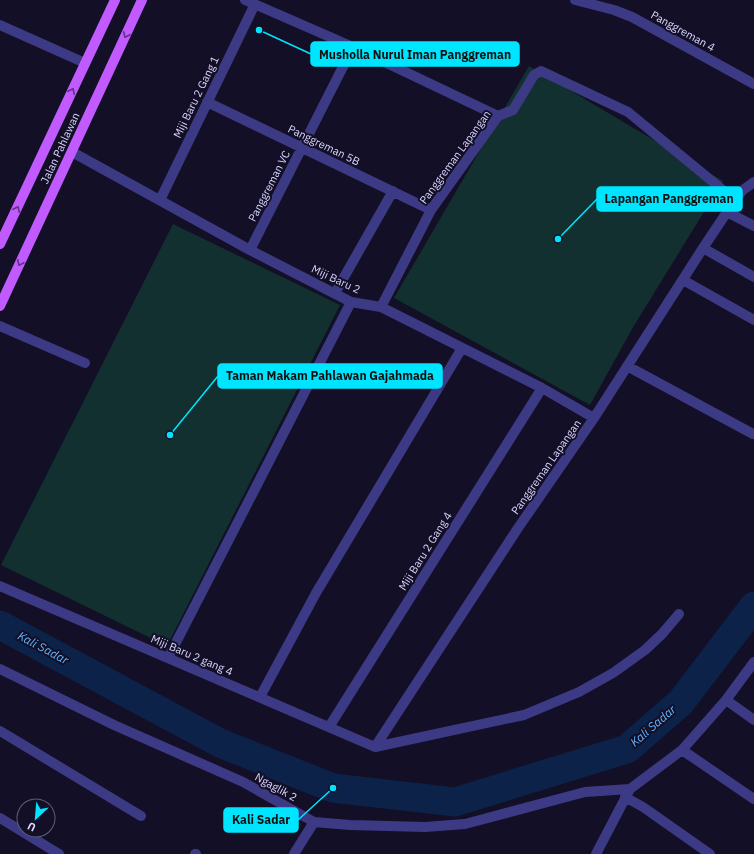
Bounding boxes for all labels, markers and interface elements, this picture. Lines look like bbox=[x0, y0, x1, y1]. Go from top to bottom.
street label: Panggreman 4 bbox=[648, 8, 718, 55]
one-way arrow bbox=[122, 32, 130, 39]
callout: Musholla Nurul Iman Panggreman bbox=[311, 42, 519, 66]
text: Musholla Nurul Iman Panggreman bbox=[319, 47, 511, 62]
street label: Miji Baru 2 Gang 1 bbox=[170, 53, 222, 140]
one-way arrow bbox=[67, 88, 75, 96]
street label: Panggreman Lapangan bbox=[416, 107, 494, 207]
street label: Jalan Pahlawan bbox=[37, 110, 83, 186]
street label: Panggreman 5B bbox=[286, 122, 362, 168]
street label: Panggreman VC bbox=[245, 148, 293, 224]
callout: Lapangan Panggreman bbox=[597, 187, 742, 211]
text: Lapangan Panggreman bbox=[604, 191, 734, 206]
one-way arrow bbox=[12, 206, 20, 213]
one-way arrow bbox=[17, 259, 25, 267]
street label: Miji Baru 2 bbox=[309, 262, 363, 296]
callout: Taman Makam Pahlawan Gajahmada bbox=[218, 364, 442, 388]
text: Taman Makam Pahlawan Gajahmada bbox=[226, 368, 434, 383]
street label: Panggreman Lapangan bbox=[508, 417, 584, 517]
street label: Miji Baru 2 Gang 4 bbox=[395, 509, 455, 593]
water label: Kali Sadar bbox=[15, 628, 72, 667]
street label: Miji Baru 2 gang 4 bbox=[149, 631, 236, 679]
water label: Kali Sadar bbox=[627, 701, 679, 749]
street label: Ngaglik 2 bbox=[253, 770, 299, 804]
north arrow bbox=[16, 798, 56, 838]
callout: Kali Sadar bbox=[224, 808, 298, 832]
text: Kali Sadar bbox=[232, 812, 290, 827]
text: U bbox=[25, 819, 38, 835]

